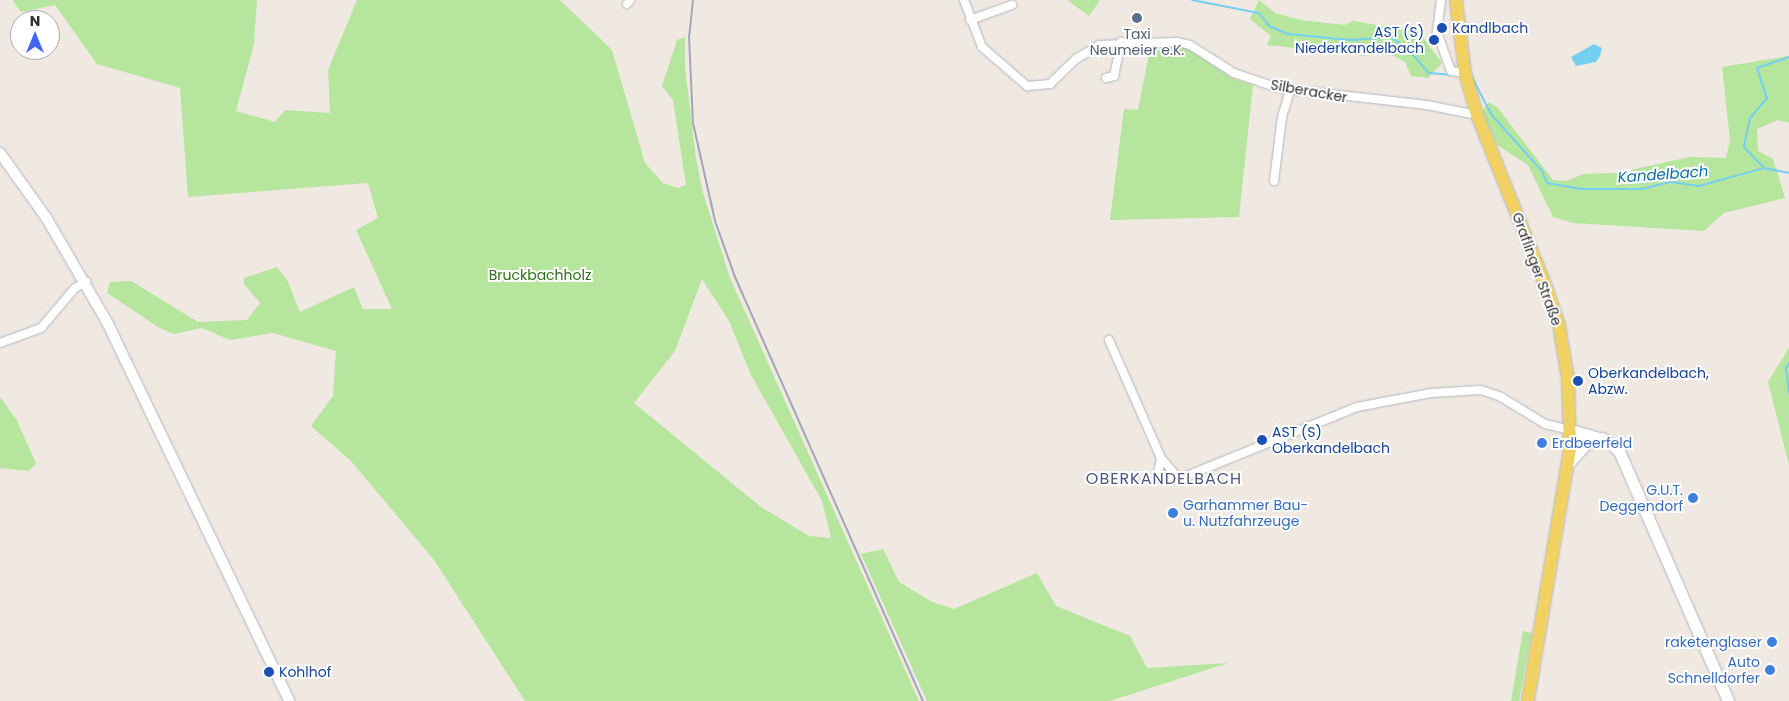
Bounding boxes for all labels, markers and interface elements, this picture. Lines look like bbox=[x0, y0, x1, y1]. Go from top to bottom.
north arrow bbox=[10, 10, 60, 60]
text: N bbox=[30, 11, 40, 31]
marker: Taxi Neumeier e.K. bbox=[1131, 12, 1143, 24]
place label: Kandlbach bbox=[1452, 20, 1528, 36]
marker: Kandlbach bbox=[1436, 22, 1448, 34]
place label: AST (S) Niederkandelbach bbox=[1295, 24, 1424, 56]
place label: Taxi Neumeier e.K. bbox=[1090, 26, 1184, 58]
marker: AST (S) Niederkandelbach bbox=[1428, 34, 1440, 46]
street label: Silberacker bbox=[1269, 76, 1349, 106]
water label: Kandelbach bbox=[1617, 162, 1709, 186]
street label: Graflinger Straße bbox=[1509, 210, 1565, 328]
park label: Bruckbachholz bbox=[489, 267, 591, 283]
place label: Oberkandelbach, Abzw. bbox=[1588, 365, 1709, 398]
marker: Oberkandelbach, Abzw. bbox=[1572, 375, 1584, 387]
place label: AST (S) Oberkandelbach bbox=[1272, 424, 1390, 457]
marker: AST (S) Oberkandelbach bbox=[1256, 434, 1268, 446]
place label: Erdbeerfeld bbox=[1552, 435, 1632, 451]
marker: Erdbeerfeld bbox=[1536, 437, 1548, 449]
district label: OBERKANDELBACH bbox=[1084, 469, 1244, 489]
place label: G.U.T. Deggendorf bbox=[1600, 482, 1683, 514]
marker: G.U.T. Deggendorf bbox=[1687, 492, 1699, 504]
place label: Garhammer Bau- u. Nutzfahrzeuge bbox=[1183, 497, 1308, 530]
marker: Garhammer Bau- u. Nutzfahrzeuge bbox=[1167, 507, 1179, 519]
place label: raketenglaser bbox=[1665, 634, 1762, 650]
marker: raketenglaser bbox=[1766, 636, 1778, 648]
place label: Auto Schnelldorfer bbox=[1668, 654, 1760, 686]
place label: Kohlhof bbox=[279, 664, 331, 680]
marker: Auto Schnelldorfer bbox=[1764, 664, 1776, 676]
marker: Kohlhof bbox=[263, 666, 275, 678]

